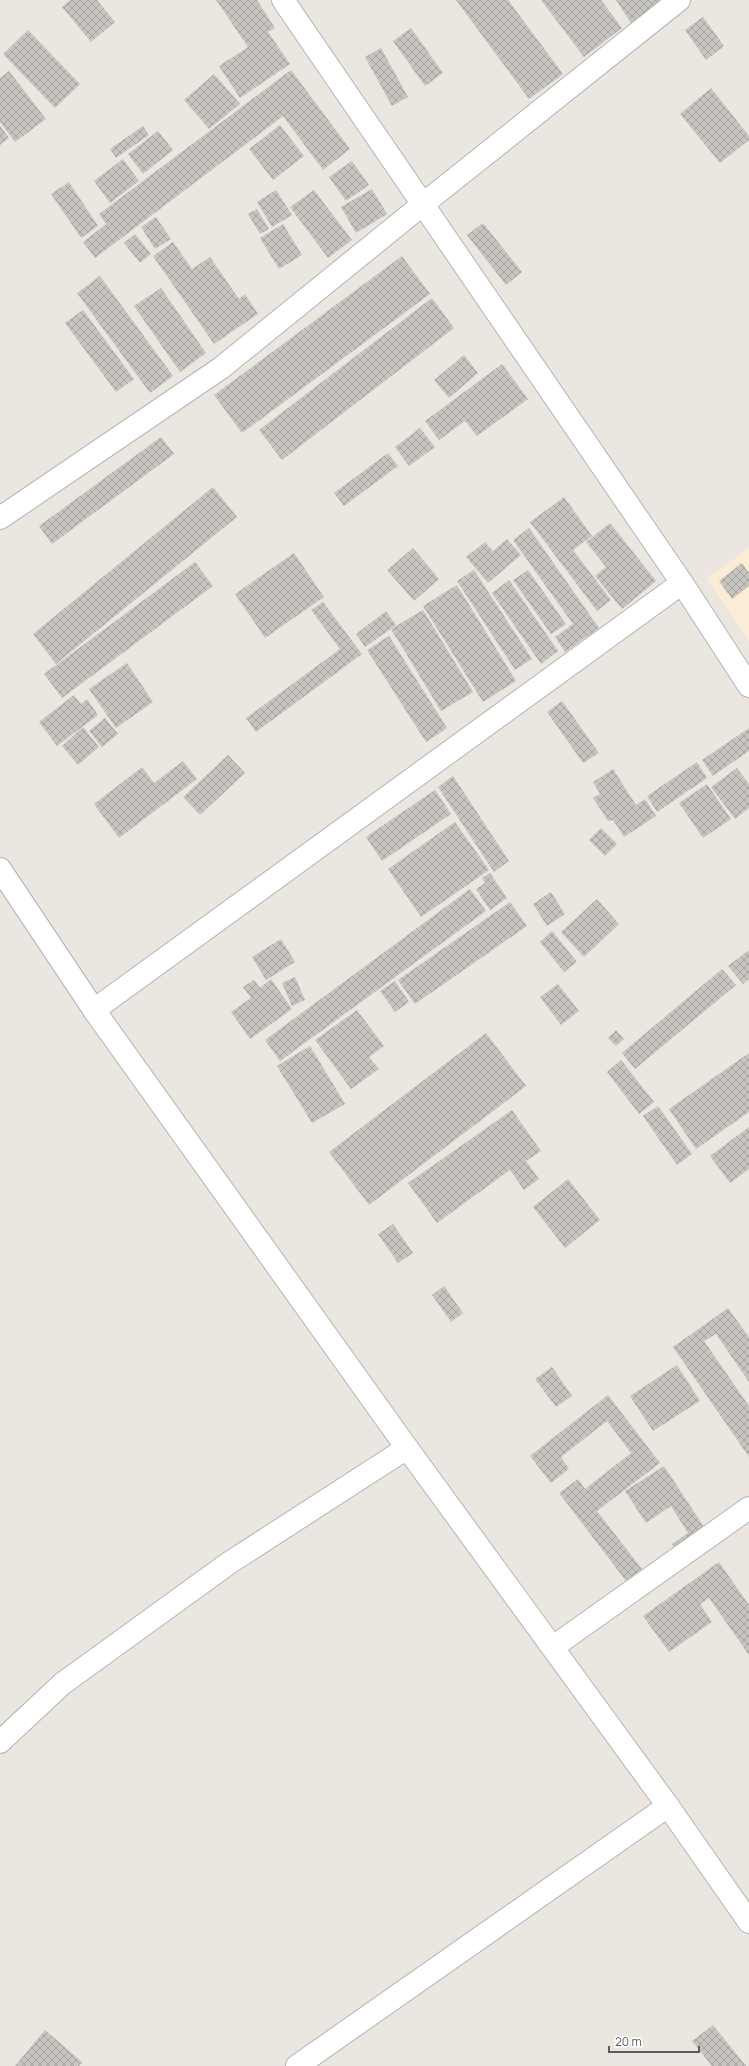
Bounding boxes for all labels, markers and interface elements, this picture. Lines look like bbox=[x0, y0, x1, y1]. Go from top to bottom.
scale bar bbox=[609, 2028, 699, 2054]
text: 20 m bbox=[615, 2033, 642, 2050]

